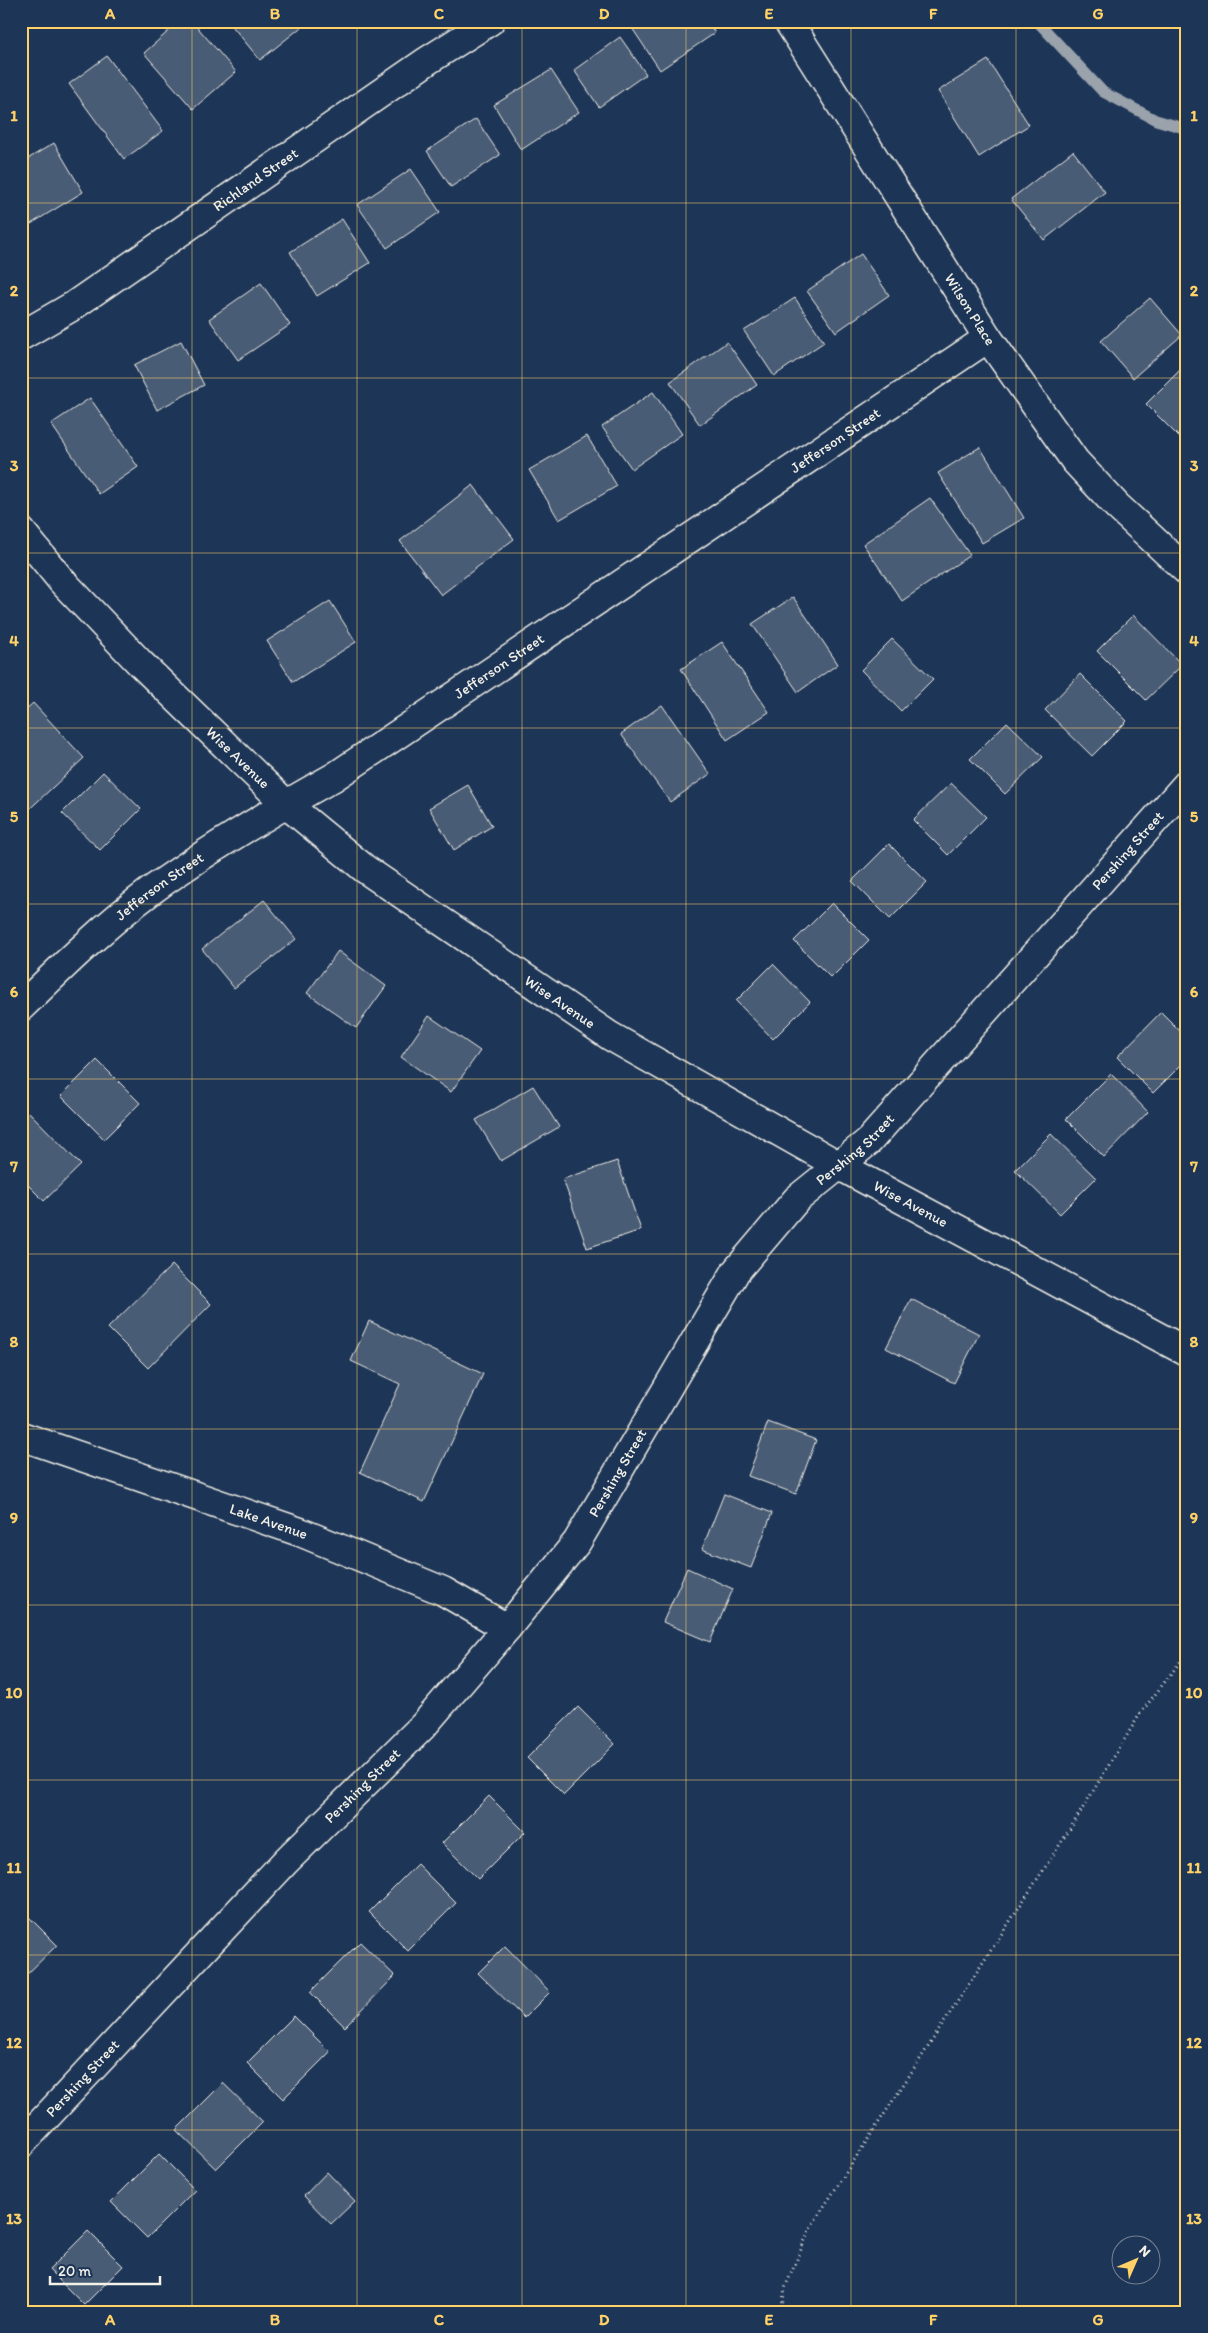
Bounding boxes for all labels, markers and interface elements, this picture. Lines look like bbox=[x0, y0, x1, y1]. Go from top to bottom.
text: A bbox=[104, 4, 116, 23]
text: B bbox=[270, 4, 281, 23]
text: C bbox=[434, 4, 445, 23]
text: D bbox=[599, 4, 610, 23]
text: E bbox=[765, 4, 774, 23]
text: F bbox=[929, 4, 938, 23]
text: G bbox=[1092, 4, 1104, 23]
text: 1 bbox=[10, 106, 18, 125]
text: 1 bbox=[1190, 106, 1198, 125]
street label: Richland Street bbox=[210, 144, 302, 215]
street label: Wilson Place bbox=[941, 270, 999, 349]
text: 2 bbox=[10, 281, 19, 300]
text: 2 bbox=[1190, 281, 1199, 300]
street label: Jefferson Street bbox=[787, 404, 884, 477]
text: 3 bbox=[10, 456, 19, 475]
text: 3 bbox=[1190, 456, 1199, 475]
street label: Jefferson Street bbox=[451, 629, 548, 703]
text: 4 bbox=[9, 631, 19, 650]
text: 4 bbox=[1189, 631, 1199, 650]
street label: Wise Avenue bbox=[202, 723, 274, 792]
text: 5 bbox=[10, 807, 19, 826]
street label: Pershing Street bbox=[1088, 807, 1168, 894]
text: 5 bbox=[1190, 807, 1199, 826]
street label: Jefferson Street bbox=[112, 848, 207, 924]
street label: Wise Avenue bbox=[521, 971, 599, 1032]
text: 6 bbox=[10, 982, 19, 1001]
text: 6 bbox=[1190, 982, 1199, 1001]
street label: Pershing Street bbox=[812, 1110, 898, 1189]
text: 7 bbox=[9, 1157, 18, 1176]
text: 7 bbox=[1189, 1157, 1198, 1176]
street label: Wise Avenue bbox=[870, 1177, 951, 1231]
text: 8 bbox=[10, 1332, 19, 1351]
text: 8 bbox=[1190, 1332, 1199, 1351]
street label: Pershing Street bbox=[585, 1425, 651, 1520]
street label: Lake Avenue bbox=[227, 1499, 311, 1543]
text: 9 bbox=[10, 1508, 18, 1527]
text: 9 bbox=[1190, 1508, 1198, 1527]
text: 10 bbox=[5, 1683, 23, 1702]
text: 10 bbox=[1185, 1683, 1203, 1702]
street label: Pershing Street bbox=[321, 1744, 404, 1827]
text: 11 bbox=[7, 1858, 22, 1877]
text: 11 bbox=[1187, 1858, 1202, 1877]
text: 12 bbox=[6, 2033, 23, 2052]
text: 12 bbox=[1186, 2033, 1203, 2052]
street label: Pershing Street bbox=[42, 2036, 123, 2121]
text: 13 bbox=[6, 2209, 22, 2228]
text: 13 bbox=[1186, 2209, 1202, 2228]
north arrow bbox=[1110, 2236, 1160, 2286]
text: N bbox=[1135, 2242, 1154, 2261]
scale bar bbox=[50, 2253, 160, 2285]
text: 20 m bbox=[58, 2262, 92, 2280]
text: A bbox=[104, 2310, 116, 2329]
text: B bbox=[270, 2310, 281, 2329]
text: C bbox=[434, 2310, 445, 2329]
text: D bbox=[599, 2310, 610, 2329]
text: E bbox=[765, 2310, 774, 2329]
text: F bbox=[929, 2310, 938, 2329]
text: G bbox=[1092, 2310, 1104, 2329]

